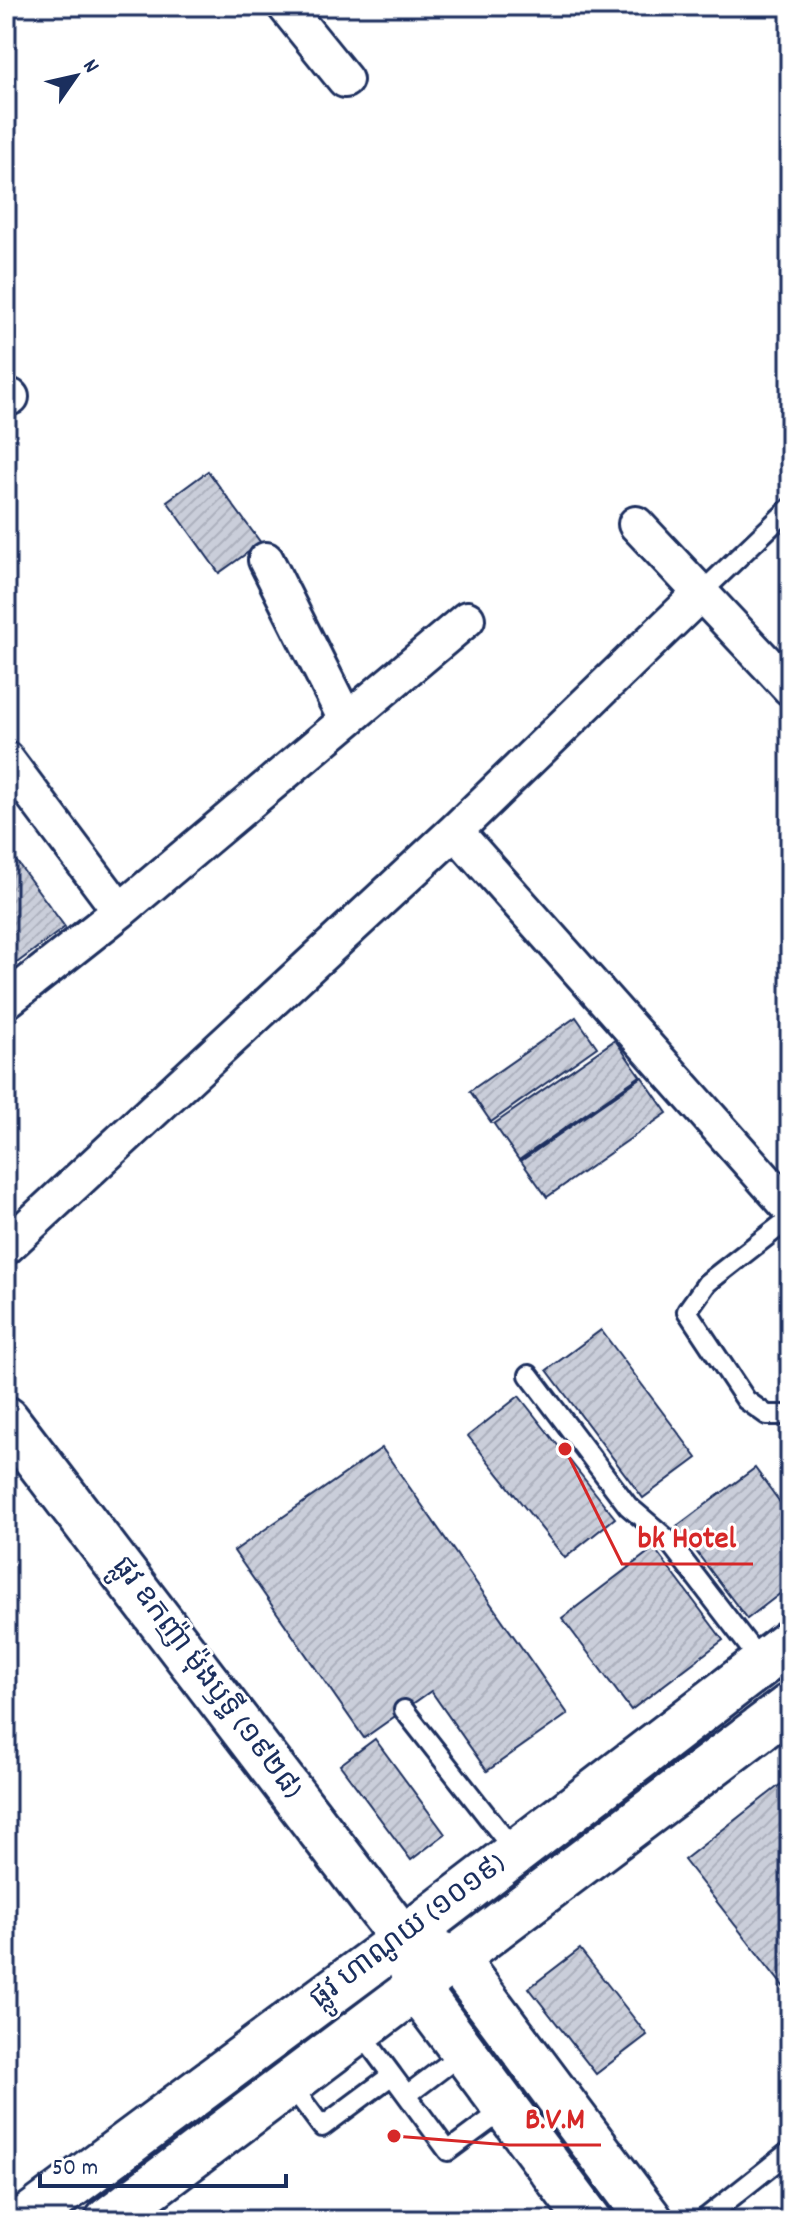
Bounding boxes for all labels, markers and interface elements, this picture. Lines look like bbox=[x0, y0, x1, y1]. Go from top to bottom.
north arrow bbox=[36, 36, 116, 116]
text: N bbox=[74, 54, 106, 80]
callout: bk Hotel bbox=[622, 1508, 753, 1564]
text: bk Hotel bbox=[638, 1518, 737, 1564]
street label: ផ្លូវ ឧកញ៉ា ម៉ុងឫទ្ធី (១៩២៨) bbox=[99, 1548, 311, 1810]
street label: ផ្លូវ ហាណូយ (១០១៩) bbox=[302, 1845, 516, 2021]
callout: B.V.M bbox=[509, 2089, 601, 2145]
text: B.V.M bbox=[525, 2099, 585, 2145]
scale bar bbox=[40, 2138, 286, 2188]
text: 50 m bbox=[52, 2152, 98, 2186]

